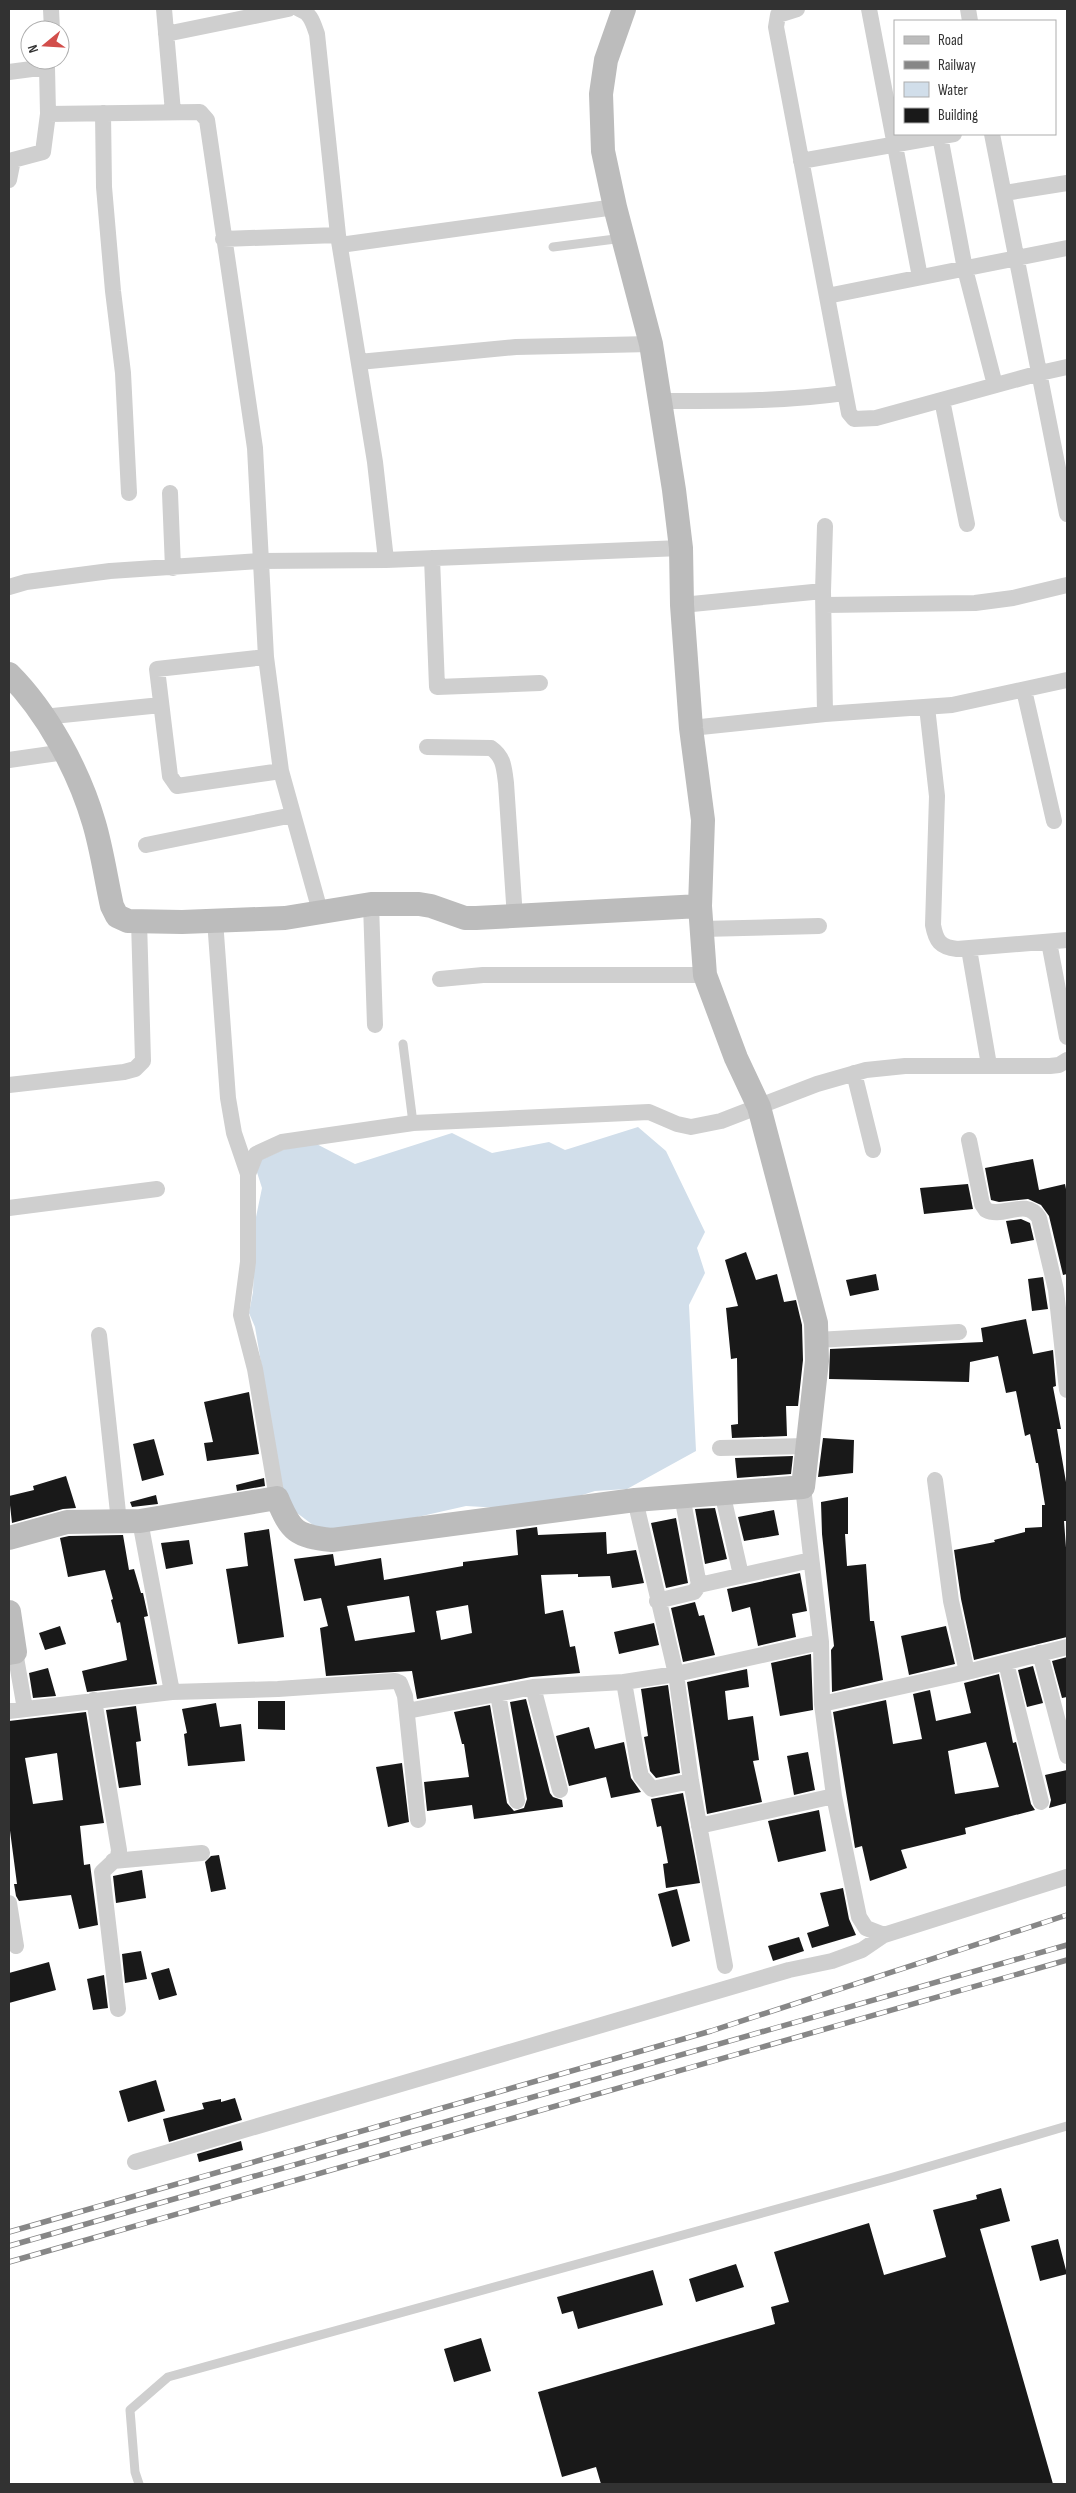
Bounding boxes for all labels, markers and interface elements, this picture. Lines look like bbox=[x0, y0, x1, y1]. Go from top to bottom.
north arrow bbox=[20, 20, 70, 70]
legend bbox=[894, 20, 1056, 135]
text: Road bbox=[938, 31, 963, 50]
text: N bbox=[24, 43, 42, 55]
text: Railway bbox=[938, 56, 976, 75]
text: Water bbox=[938, 81, 969, 100]
text: Building bbox=[938, 106, 978, 125]

